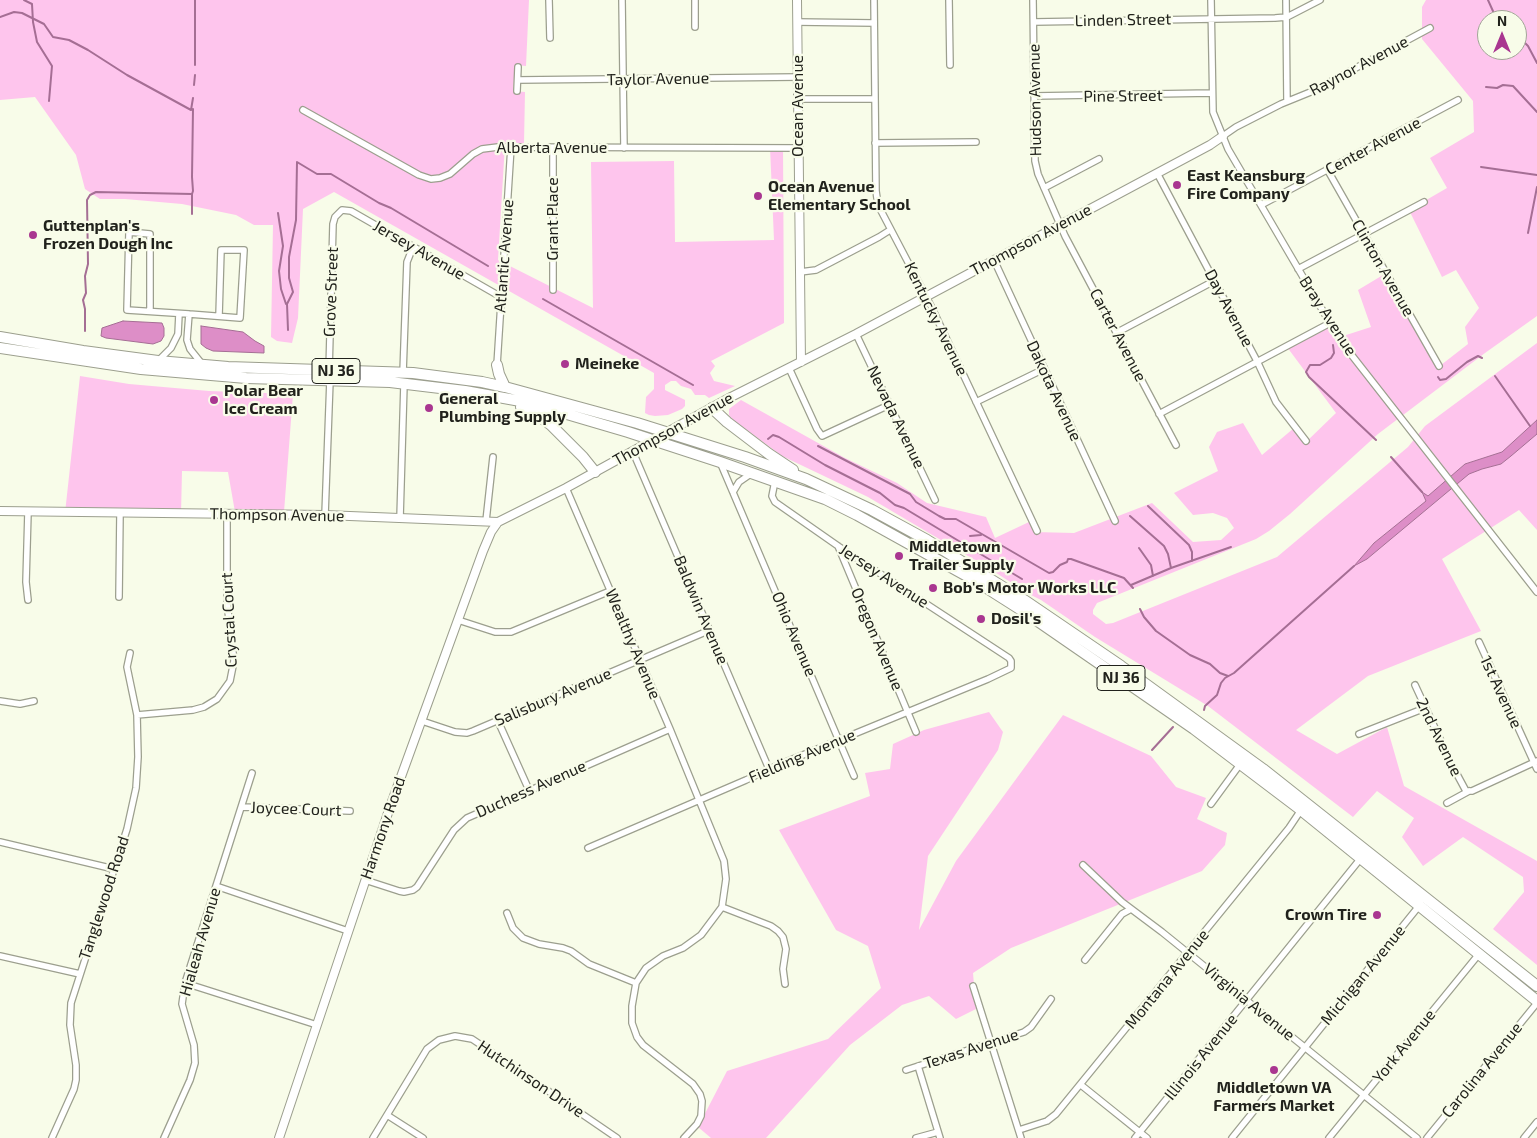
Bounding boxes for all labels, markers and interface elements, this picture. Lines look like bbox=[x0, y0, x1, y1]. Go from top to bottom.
street label: Linden Street bbox=[1075, 10, 1171, 30]
north arrow bbox=[1477, 10, 1527, 60]
text: N bbox=[1497, 12, 1507, 29]
street label: Raynor Avenue bbox=[1306, 32, 1412, 100]
street label: Hudson Avenue bbox=[1024, 44, 1046, 156]
street label: Ocean Avenue bbox=[788, 55, 808, 157]
street label: Taylor Avenue bbox=[607, 69, 709, 89]
street label: Pine Street bbox=[1083, 86, 1163, 106]
street label: Center Avenue bbox=[1322, 113, 1424, 179]
street label: Alberta Avenue bbox=[497, 138, 607, 158]
place label: East Keansburg Fire Company bbox=[1187, 166, 1305, 204]
street label: Grant Place bbox=[543, 177, 563, 261]
place label: Ocean Avenue Elementary School bbox=[768, 177, 911, 215]
marker: East Keansburg Fire Company bbox=[1171, 179, 1183, 191]
marker: Ocean Avenue Elementary School bbox=[752, 190, 764, 202]
street label: Atlantic Avenue bbox=[490, 199, 518, 313]
street label: Thompson Avenue bbox=[967, 200, 1095, 280]
place label: Guttenplan's Frozen Dough Inc bbox=[43, 216, 173, 254]
street label: Jersey Avenue bbox=[370, 216, 468, 284]
street label: Clinton Avenue bbox=[1347, 216, 1419, 320]
marker: Guttenplan's Frozen Dough Inc bbox=[27, 229, 39, 241]
street label: Grove Street bbox=[320, 247, 342, 337]
street label: Kentucky Avenue bbox=[900, 259, 972, 379]
street label: Day Avenue bbox=[1201, 266, 1257, 350]
street label: Bray Avenue bbox=[1295, 273, 1361, 359]
street label: Carter Avenue bbox=[1085, 285, 1151, 385]
street label: Dakota Avenue bbox=[1022, 338, 1086, 444]
place label: Meineke bbox=[575, 354, 639, 374]
road number: NJ 36 bbox=[312, 358, 360, 384]
marker: Meineke bbox=[559, 358, 571, 370]
street label: Nevada Avenue bbox=[863, 362, 929, 472]
place label: Polar Bear Ice Cream bbox=[224, 381, 303, 419]
street label: Thompson Avenue bbox=[609, 388, 737, 470]
place label: General Plumbing Supply bbox=[439, 389, 566, 427]
marker: Polar Bear Ice Cream bbox=[208, 394, 220, 406]
marker: General Plumbing Supply bbox=[423, 402, 435, 414]
street label: Thompson Avenue bbox=[210, 504, 344, 526]
place label: Middletown Trailer Supply bbox=[909, 537, 1014, 575]
street label: Jersey Avenue bbox=[836, 540, 932, 612]
marker: Middletown Trailer Supply bbox=[893, 550, 905, 562]
street label: Baldwin Avenue bbox=[669, 553, 733, 667]
street label: Crystal Court bbox=[217, 572, 241, 668]
place label: Bob's Motor Works LLC bbox=[943, 578, 1116, 598]
marker: Bob's Motor Works LLC bbox=[927, 582, 939, 594]
street label: Oregon Avenue bbox=[847, 585, 907, 693]
street label: Wealthy Avenue bbox=[601, 586, 665, 702]
street label: Ohio Avenue bbox=[768, 589, 820, 679]
place label: Dosil's bbox=[991, 609, 1041, 629]
marker: Dosil's bbox=[975, 613, 987, 625]
street label: 1st Avenue bbox=[1476, 653, 1526, 731]
street label: Salisbury Avenue bbox=[492, 664, 614, 730]
road number: NJ 36 bbox=[1097, 666, 1145, 690]
street label: 2nd Avenue bbox=[1412, 695, 1466, 779]
street label: Fielding Avenue bbox=[746, 725, 858, 787]
street label: Duchess Avenue bbox=[473, 756, 589, 822]
street label: Harmony Road bbox=[356, 774, 410, 882]
street label: Joycee Court bbox=[250, 798, 342, 820]
street label: Tanglewood Road bbox=[75, 834, 133, 962]
street label: Hialeah Avenue bbox=[175, 886, 225, 998]
place label: Crown Tire bbox=[1285, 905, 1367, 925]
marker: Crown Tire bbox=[1371, 909, 1383, 921]
street label: Michigan Avenue bbox=[1317, 921, 1409, 1029]
street label: Montana Avenue bbox=[1121, 925, 1213, 1033]
street label: Virginia Avenue bbox=[1199, 959, 1299, 1045]
street label: York Avenue bbox=[1369, 1005, 1439, 1087]
street label: Illinois Avenue bbox=[1160, 1010, 1242, 1104]
street label: Carolina Avenue bbox=[1438, 1018, 1526, 1122]
street label: Texas Avenue bbox=[921, 1025, 1021, 1073]
street label: Hutchinson Drive bbox=[474, 1036, 588, 1122]
marker: Middletown VA Farmers Market bbox=[1268, 1064, 1280, 1076]
place label: Middletown VA Farmers Market bbox=[1213, 1078, 1335, 1116]

